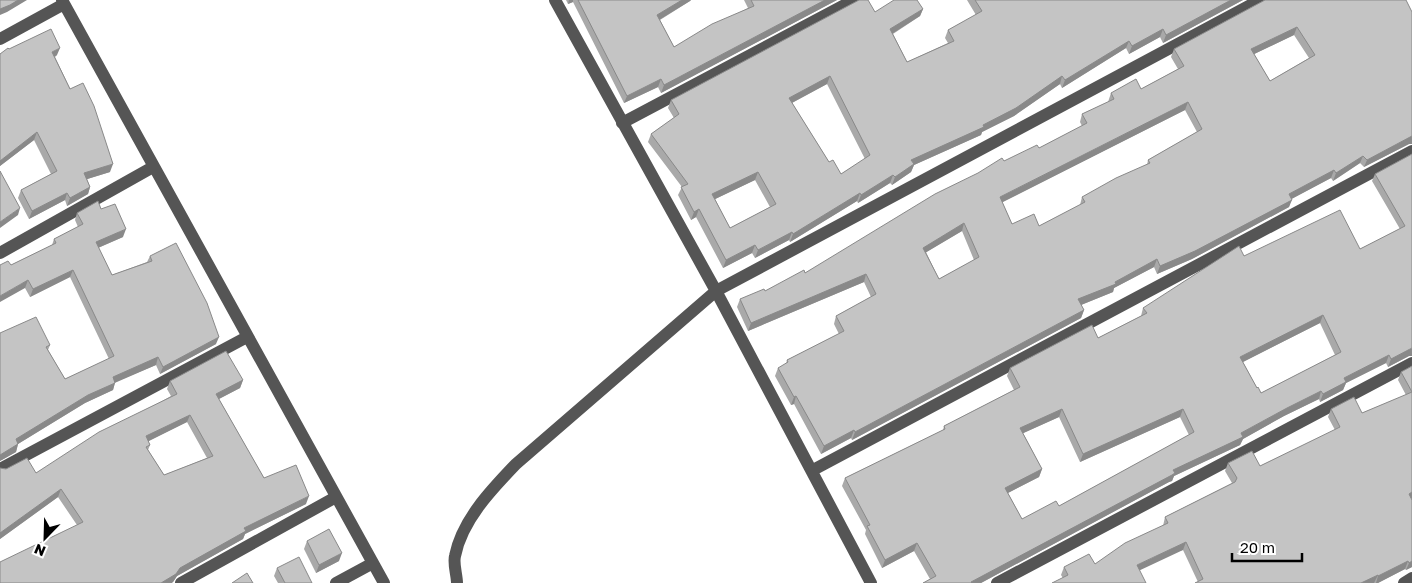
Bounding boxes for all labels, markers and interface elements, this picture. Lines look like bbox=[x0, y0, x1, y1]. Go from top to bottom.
north arrow bbox=[20, 513, 70, 563]
scale bar bbox=[1232, 530, 1302, 562]
text: 20 m bbox=[1240, 538, 1275, 556]
text: N bbox=[32, 541, 48, 560]

